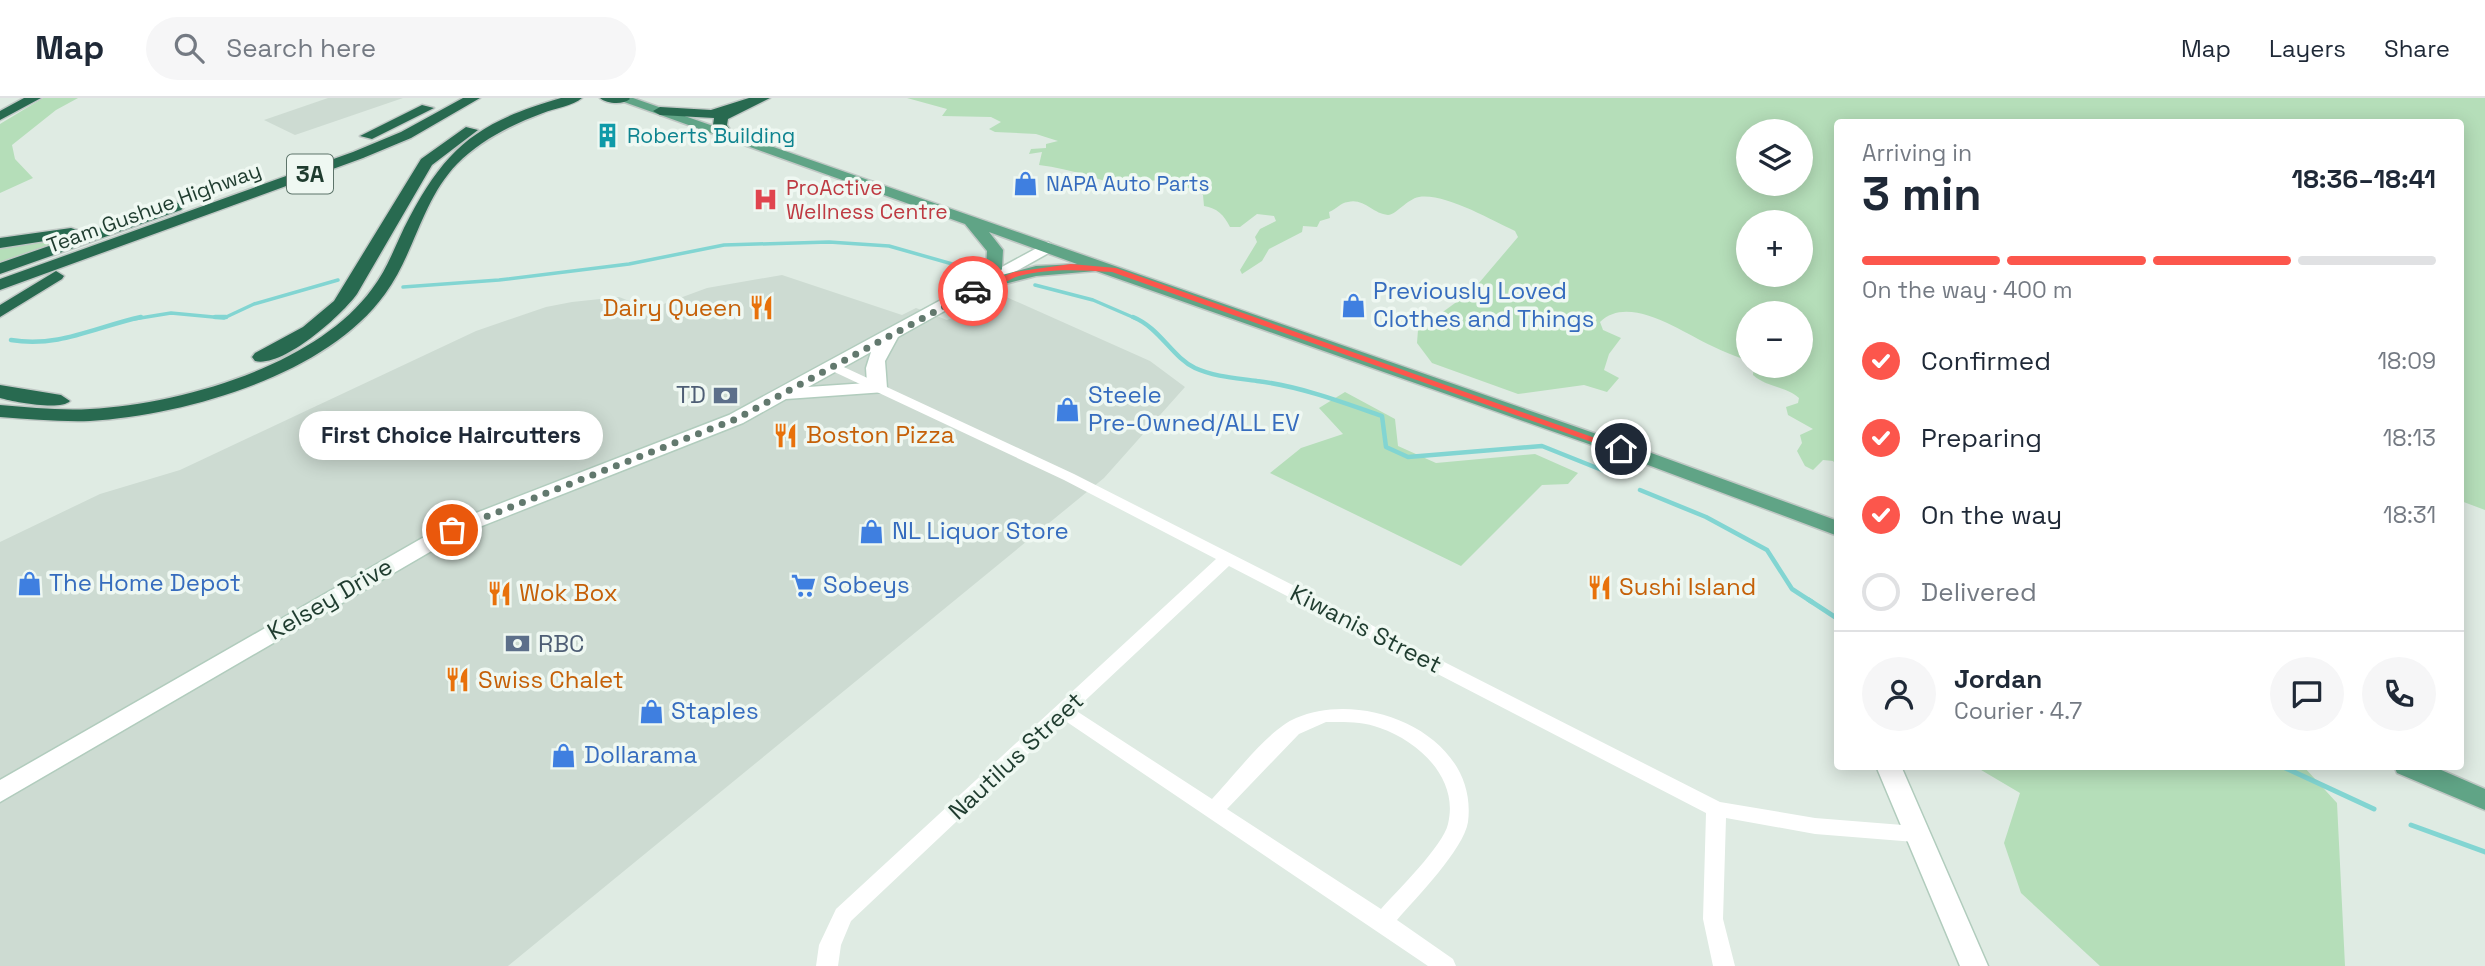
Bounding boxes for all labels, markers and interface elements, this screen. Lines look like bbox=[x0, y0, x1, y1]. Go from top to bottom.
search box bbox=[146, 17, 636, 80]
text: Map bbox=[35, 27, 104, 69]
icon: search bbox=[170, 29, 208, 67]
text: Search here bbox=[226, 31, 376, 65]
text: Map bbox=[2181, 33, 2231, 64]
text: Layers bbox=[2269, 33, 2346, 64]
text: Share bbox=[2384, 33, 2450, 64]
map controls bbox=[1736, 119, 1813, 378]
button: layers bbox=[1736, 119, 1813, 196]
building icon: Roberts Building bbox=[593, 122, 621, 150]
place label: Roberts Building bbox=[627, 122, 795, 149]
text: Arriving in bbox=[1862, 138, 1972, 168]
road number: 3A bbox=[287, 155, 333, 194]
street label: Team Gushue Highway bbox=[43, 156, 265, 259]
text: 18:36–18:41 bbox=[2291, 162, 2436, 196]
text: 3 min bbox=[1862, 165, 1982, 223]
shop icon: NAPA Auto Parts bbox=[1012, 170, 1040, 198]
place label: NAPA Auto Parts bbox=[1046, 170, 1210, 197]
place label: ProActive Wellness Centre bbox=[786, 174, 948, 225]
hospital icon: ProActive Wellness Centre bbox=[752, 186, 780, 214]
button: + bbox=[1736, 210, 1813, 287]
courier bbox=[938, 256, 1008, 326]
icon: car bbox=[954, 272, 992, 310]
place label: Previously Loved Clothes and Things bbox=[1373, 275, 1594, 334]
text: On the way · 400 m bbox=[1862, 275, 2073, 305]
shop icon: Previously Loved Clothes and Things bbox=[1339, 291, 1367, 319]
place label: Dairy Queen bbox=[603, 292, 742, 323]
restaurant icon: Dairy Queen bbox=[748, 294, 776, 322]
button: − bbox=[1736, 301, 1813, 378]
icon: check bbox=[1862, 342, 1900, 380]
text: Confirmed bbox=[1921, 344, 2051, 378]
text: 18:09 bbox=[2377, 346, 2436, 376]
place label: TD bbox=[676, 379, 706, 410]
place label: Steele Pre-Owned/ALL EV bbox=[1088, 379, 1300, 438]
bank icon: TD bbox=[712, 381, 740, 409]
shop icon: Steele Pre-Owned/ALL EV bbox=[1054, 395, 1082, 423]
callout: First Choice Haircutters bbox=[300, 411, 604, 460]
place label: Boston Pizza bbox=[806, 419, 955, 450]
pin bbox=[1591, 419, 1651, 479]
icon: check bbox=[1862, 419, 1900, 457]
text: First Choice Haircutters bbox=[321, 420, 581, 450]
restaurant icon: Boston Pizza bbox=[772, 421, 800, 449]
text: Preparing bbox=[1921, 421, 2042, 455]
text: 18:13 bbox=[2383, 423, 2436, 453]
icon: home bbox=[1602, 430, 1640, 468]
icon: check bbox=[1862, 496, 1900, 534]
text: On the way bbox=[1921, 498, 2062, 532]
pin bbox=[422, 500, 482, 560]
text: 18:31 bbox=[2383, 500, 2436, 530]
icon: bag bbox=[433, 511, 471, 549]
place label: NL Liquor Store bbox=[892, 515, 1069, 546]
shop icon: NL Liquor Store bbox=[858, 517, 886, 545]
street label: Kelsey Drive bbox=[262, 550, 398, 647]
place label: The Home Depot bbox=[49, 567, 241, 598]
shop icon: The Home Depot bbox=[15, 569, 43, 597]
place label: Sobeys bbox=[823, 569, 910, 600]
supermarket icon: Sobeys bbox=[789, 571, 817, 599]
place label: Sushi Island bbox=[1619, 571, 1756, 602]
restaurant icon: Sushi Island bbox=[1585, 573, 1613, 601]
text: Delivered bbox=[1921, 575, 2037, 609]
place label: Wok Box bbox=[519, 577, 618, 608]
street label: Kiwanis Street bbox=[1285, 577, 1447, 680]
restaurant icon: Wok Box bbox=[485, 579, 513, 607]
place label: RBC bbox=[538, 628, 584, 659]
bank icon: RBC bbox=[504, 630, 532, 658]
button: person bbox=[1862, 657, 1936, 731]
button: chat bbox=[2270, 657, 2344, 731]
button: phone bbox=[2362, 657, 2436, 731]
text: Jordan bbox=[1954, 662, 2042, 696]
place label: Swiss Chalet bbox=[478, 664, 624, 695]
restaurant icon: Swiss Chalet bbox=[444, 666, 472, 694]
street label: Nautilus Street bbox=[942, 685, 1090, 826]
place label: Staples bbox=[671, 695, 759, 726]
text: Courier · 4.7 bbox=[1954, 696, 2082, 726]
shop icon: Staples bbox=[637, 697, 665, 725]
place label: Dollarama bbox=[584, 739, 697, 770]
shop icon: Dollarama bbox=[550, 741, 578, 769]

